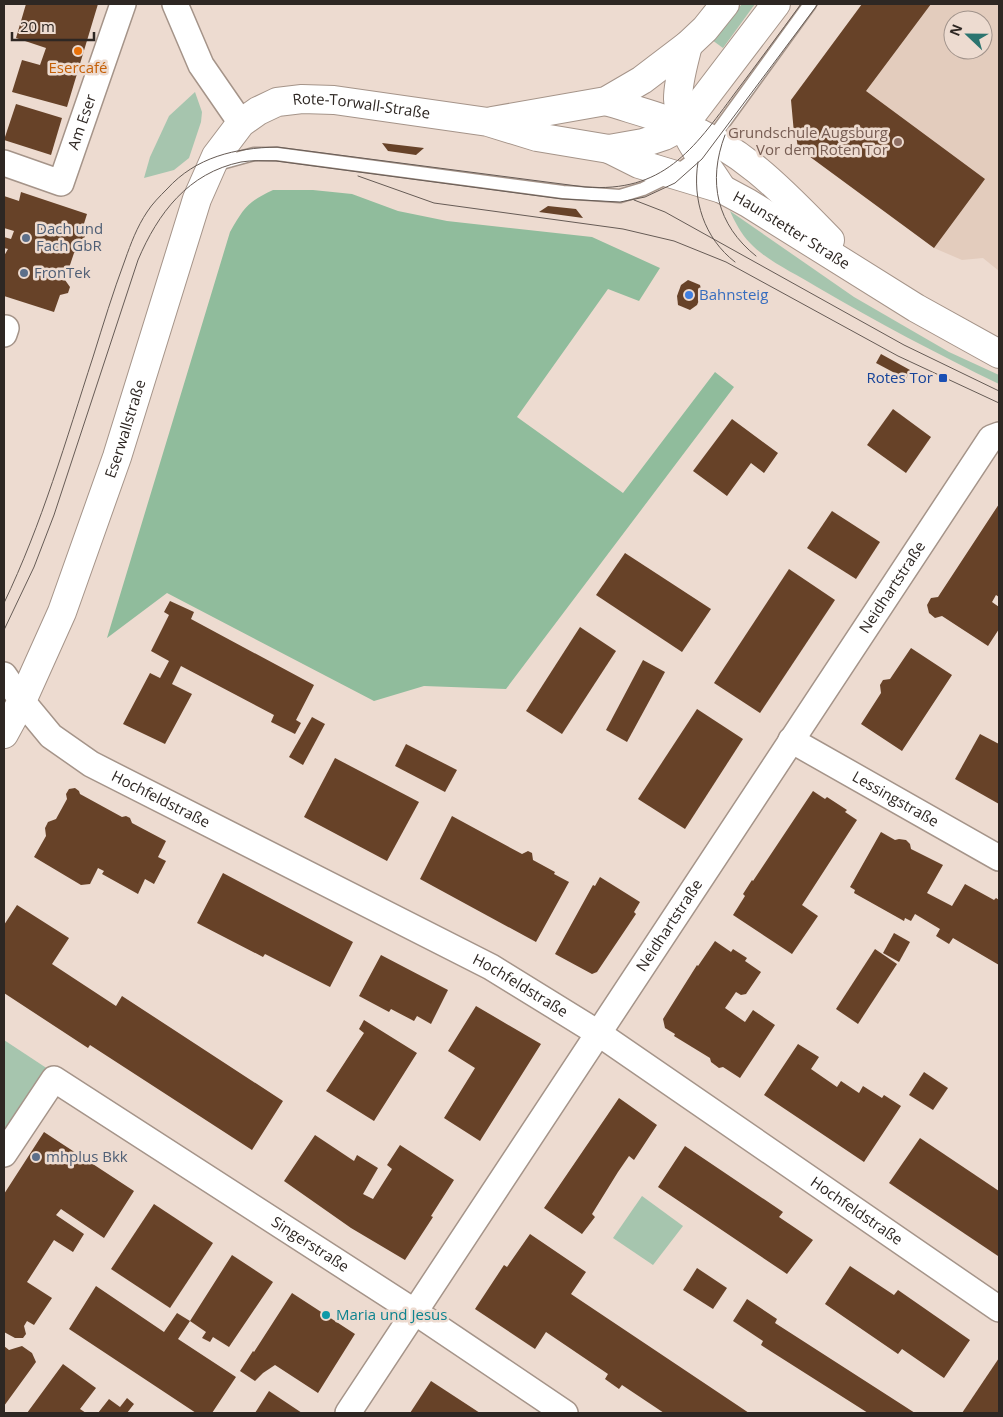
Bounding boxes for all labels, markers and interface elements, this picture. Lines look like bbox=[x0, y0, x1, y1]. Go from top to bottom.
scale bar bbox=[12, 10, 95, 42]
north arrow bbox=[943, 10, 993, 60]
text: 20 m bbox=[20, 16, 55, 36]
text: N bbox=[945, 21, 966, 39]
marker: Esercafé bbox=[72, 45, 84, 57]
place label: Esercafé bbox=[48, 57, 108, 77]
street label: Rote-Torwall-Straße bbox=[291, 88, 432, 123]
street label: Am Eser bbox=[62, 91, 100, 152]
place label: Grundschule Augsburg Vor dem Roten Tor bbox=[728, 122, 888, 159]
marker: Grundschule Augsburg Vor dem Roten Tor bbox=[892, 136, 904, 148]
street label: Haunstetter Straße bbox=[730, 186, 854, 273]
place label: Dach und Fach GbR bbox=[36, 218, 103, 255]
marker: Dach und Fach GbR bbox=[20, 232, 32, 244]
place label: FronTek bbox=[34, 262, 91, 282]
marker: FronTek bbox=[18, 267, 30, 279]
place label: Bahnsteig bbox=[699, 284, 768, 304]
marker: Bahnsteig bbox=[683, 289, 695, 301]
place label: Rotes Tor bbox=[866, 367, 933, 387]
marker: Rotes Tor bbox=[937, 372, 949, 384]
street label: Eserwallstraße bbox=[99, 377, 149, 481]
street label: Neidhartstraße bbox=[854, 537, 929, 637]
street label: Hochfeldstraße bbox=[109, 765, 214, 832]
street label: Lessingstraße bbox=[849, 766, 943, 831]
street label: Neidhartstraße bbox=[631, 875, 706, 975]
street label: Hochfeldstraße bbox=[470, 948, 572, 1021]
place label: mhplus Bkk bbox=[46, 1146, 128, 1166]
marker: mhplus Bkk bbox=[30, 1151, 42, 1163]
street label: Hochfeldstraße bbox=[807, 1171, 907, 1249]
street label: Singerstraße bbox=[268, 1211, 353, 1276]
place label: Maria und Jesus bbox=[336, 1304, 447, 1324]
marker: Maria und Jesus bbox=[320, 1309, 332, 1321]

